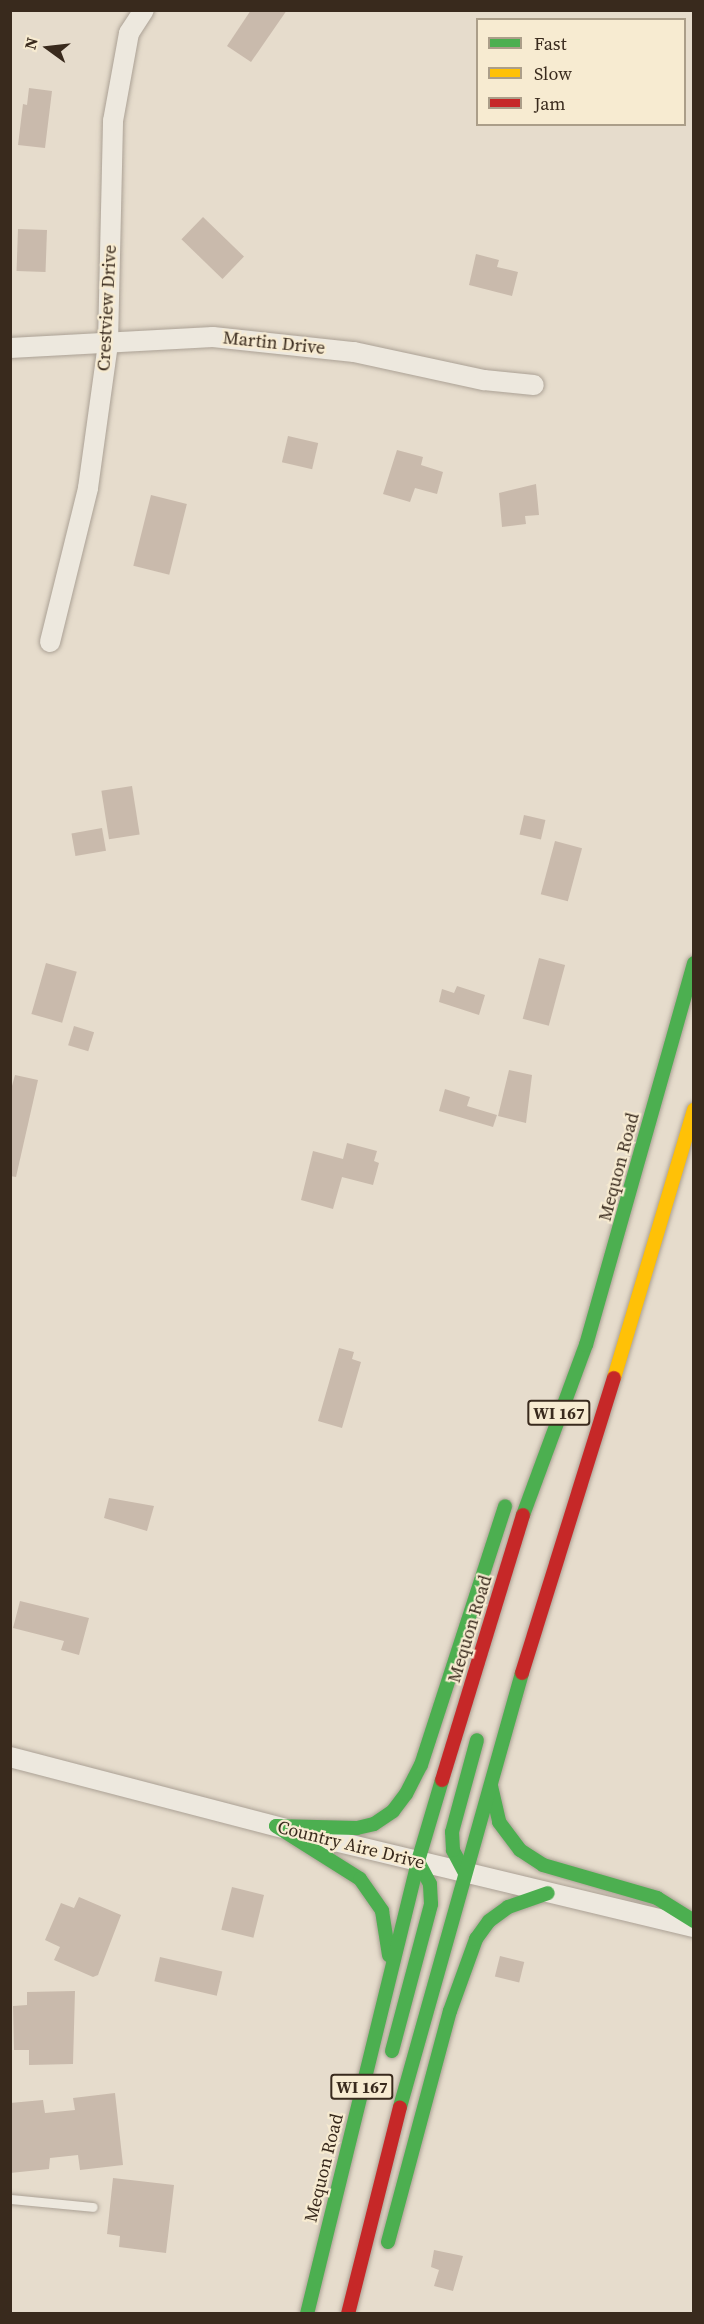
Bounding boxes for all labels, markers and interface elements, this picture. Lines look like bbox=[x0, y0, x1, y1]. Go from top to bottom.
north arrow bbox=[18, 18, 78, 78]
legend bbox=[476, 18, 686, 126]
text: Fast bbox=[534, 31, 567, 56]
text: N bbox=[18, 35, 43, 52]
text: Slow bbox=[534, 61, 572, 86]
text: Jam bbox=[534, 91, 566, 116]
street label: Crestview Drive bbox=[93, 244, 121, 372]
street label: Martin Drive bbox=[222, 327, 326, 359]
street label: Mequon Road bbox=[594, 1111, 644, 1223]
road number: WI 167 bbox=[526, 1400, 592, 1426]
street label: Mequon Road bbox=[443, 1573, 497, 1685]
street label: Country Aire Drive bbox=[275, 1816, 427, 1874]
road number: WI 167 bbox=[329, 2074, 395, 2100]
street label: Mequon Road bbox=[300, 2111, 348, 2225]

